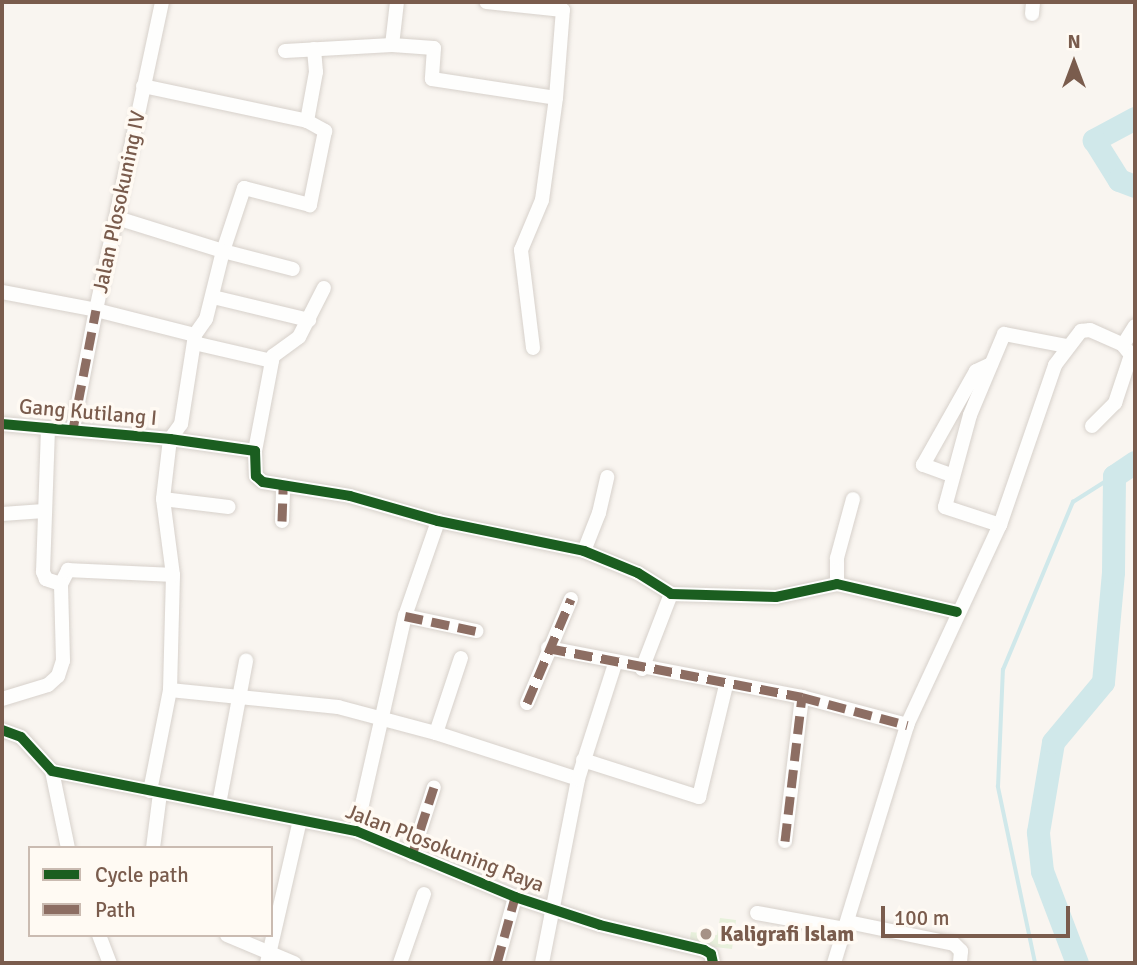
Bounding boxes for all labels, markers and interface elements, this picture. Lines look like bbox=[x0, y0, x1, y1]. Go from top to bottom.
north arrow bbox=[1039, 28, 1109, 98]
text: N bbox=[1067, 30, 1081, 54]
street label: Jalan Plosokuning IV bbox=[87, 109, 151, 295]
street label: Gang Kutilang I bbox=[18, 393, 158, 431]
street label: Jalan Plosokuning Raya bbox=[342, 799, 548, 897]
legend bbox=[28, 846, 273, 937]
text: Cycle path bbox=[95, 862, 189, 888]
scale bar bbox=[885, 892, 1074, 936]
text: Path bbox=[95, 897, 136, 923]
text: 100 m bbox=[894, 905, 949, 931]
place label: Kaligrafi Islam bbox=[720, 921, 854, 947]
marker: Kaligrafi Islam bbox=[698, 926, 714, 942]

